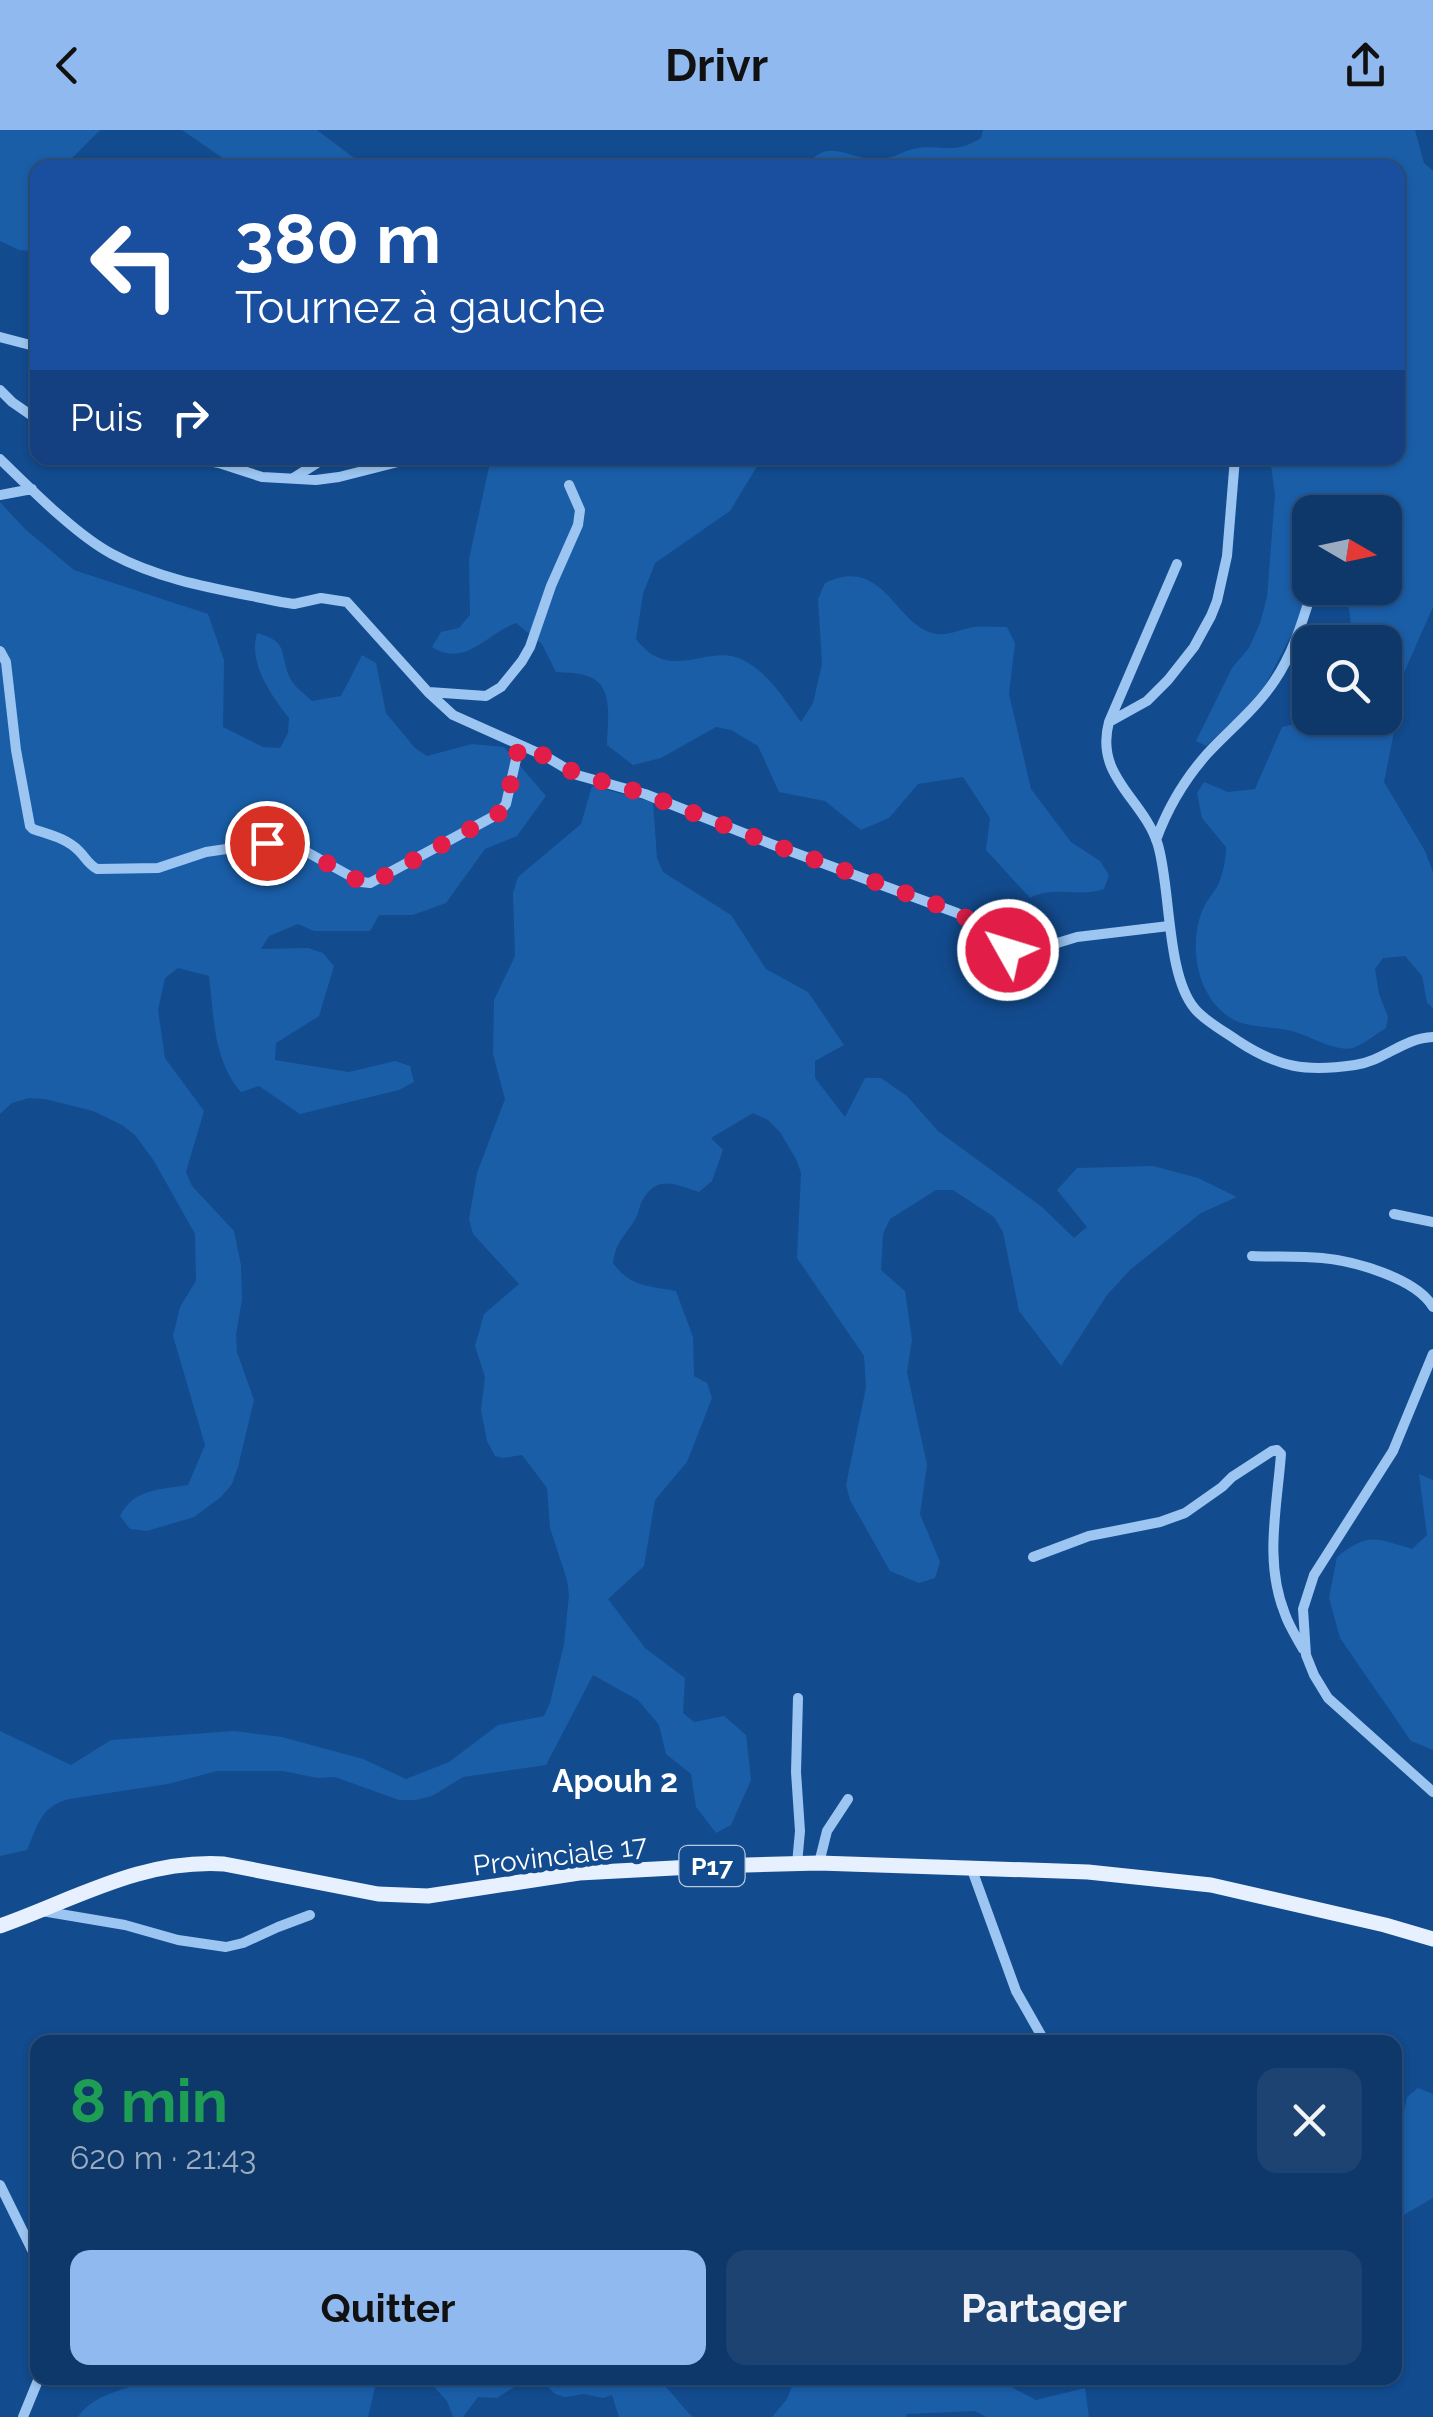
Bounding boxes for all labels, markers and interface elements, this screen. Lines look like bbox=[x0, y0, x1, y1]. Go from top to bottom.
icon: back bbox=[40, 38, 95, 93]
icon: share bbox=[1338, 38, 1393, 93]
text: Drivr bbox=[665, 39, 768, 92]
text: 380 m bbox=[235, 197, 441, 279]
icon: left bbox=[70, 200, 200, 330]
text: Tournez à gauche bbox=[235, 281, 605, 334]
icon: right bbox=[163, 390, 218, 445]
text: Puis bbox=[70, 395, 143, 440]
north arrow bbox=[1292, 495, 1402, 605]
map controls bbox=[1292, 495, 1402, 735]
button: search bbox=[1292, 625, 1402, 735]
pin bbox=[225, 801, 310, 886]
icon: arrive bbox=[240, 816, 295, 871]
position arrow bbox=[956, 898, 1060, 1002]
district label: Apouh 2 bbox=[552, 1762, 678, 1799]
street label: Provinciale 17 bbox=[471, 1828, 649, 1883]
road number: P17 bbox=[680, 1846, 744, 1886]
text: 8 min bbox=[70, 2066, 228, 2136]
button: close bbox=[1257, 2068, 1362, 2173]
text: 620 m · 21:43 bbox=[70, 2139, 256, 2176]
button: Quitter bbox=[70, 2250, 706, 2365]
button: Partager bbox=[726, 2250, 1362, 2365]

